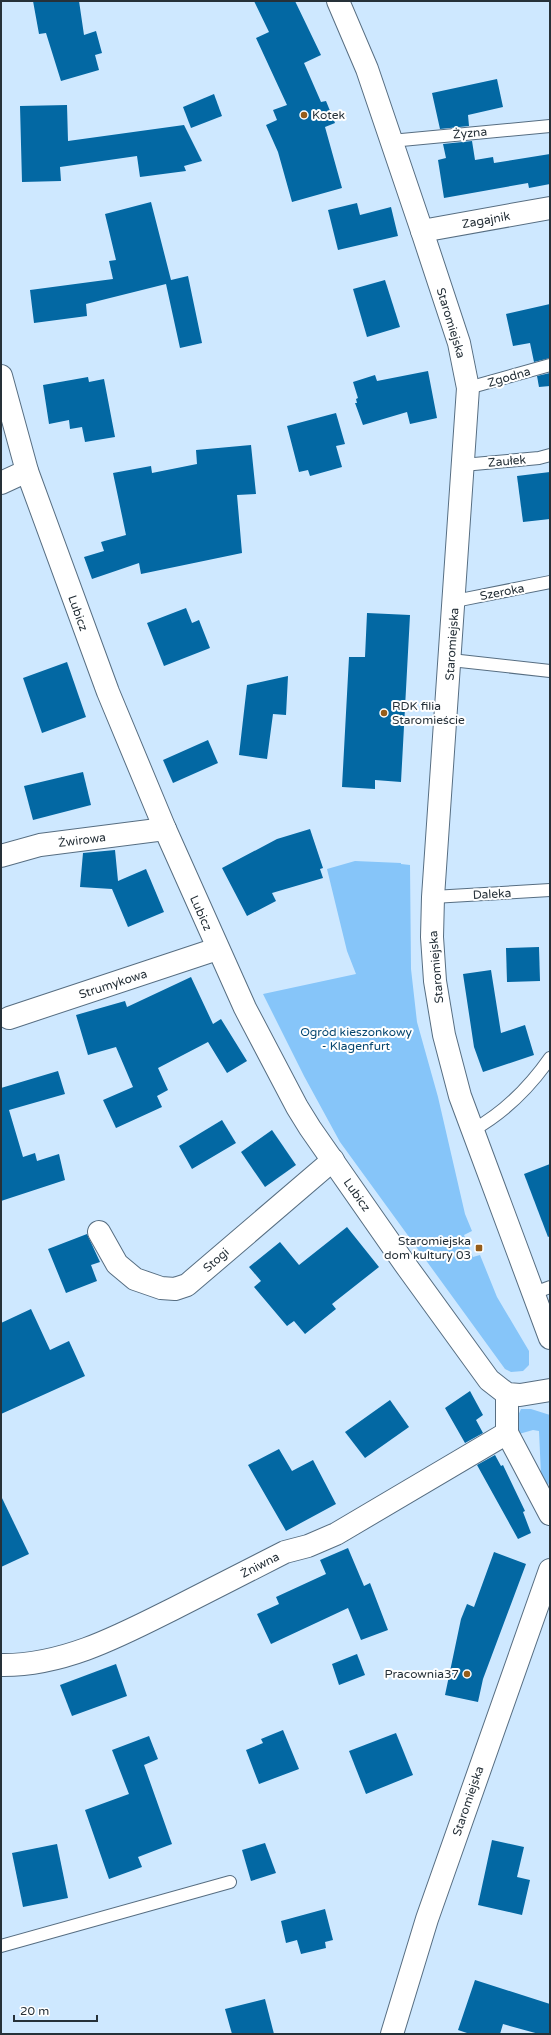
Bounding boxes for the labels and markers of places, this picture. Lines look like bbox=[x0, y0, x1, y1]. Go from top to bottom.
place label: Kotek bbox=[312, 108, 346, 122]
marker: Kotek bbox=[299, 110, 309, 120]
place label: RDK filia Staromieście bbox=[392, 699, 465, 727]
marker: RDK filia Staromieście bbox=[379, 708, 389, 718]
place label: Staromiejska dom kultury 03 bbox=[384, 1234, 471, 1262]
marker: Staromiejska dom kultury 03 bbox=[474, 1243, 484, 1253]
place label: Pracownia37 bbox=[385, 1667, 459, 1681]
marker: Pracownia37 bbox=[462, 1669, 472, 1679]

